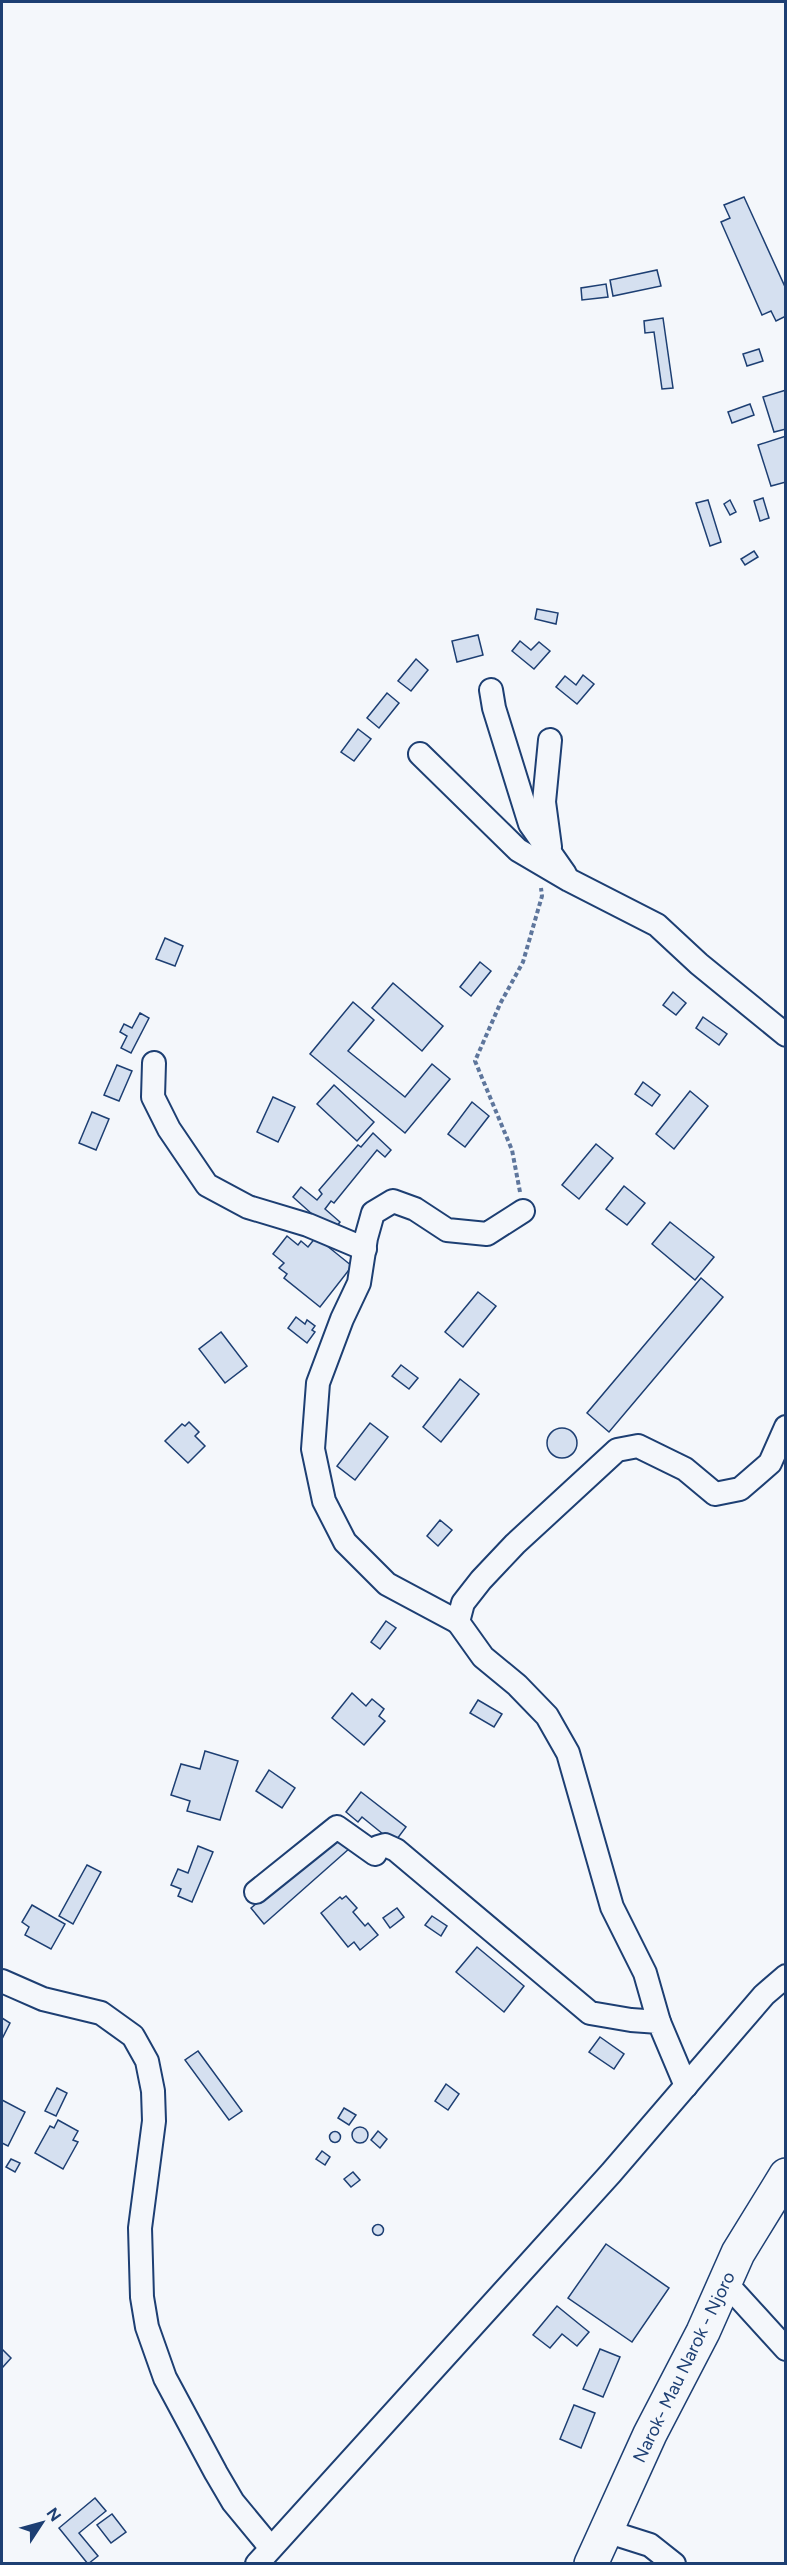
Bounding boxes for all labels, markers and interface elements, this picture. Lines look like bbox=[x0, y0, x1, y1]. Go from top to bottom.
street label: Narok- Mau Narok - Njoro bbox=[628, 2268, 740, 2466]
north arrow bbox=[12, 2493, 72, 2553]
text: N bbox=[42, 2504, 65, 2525]

